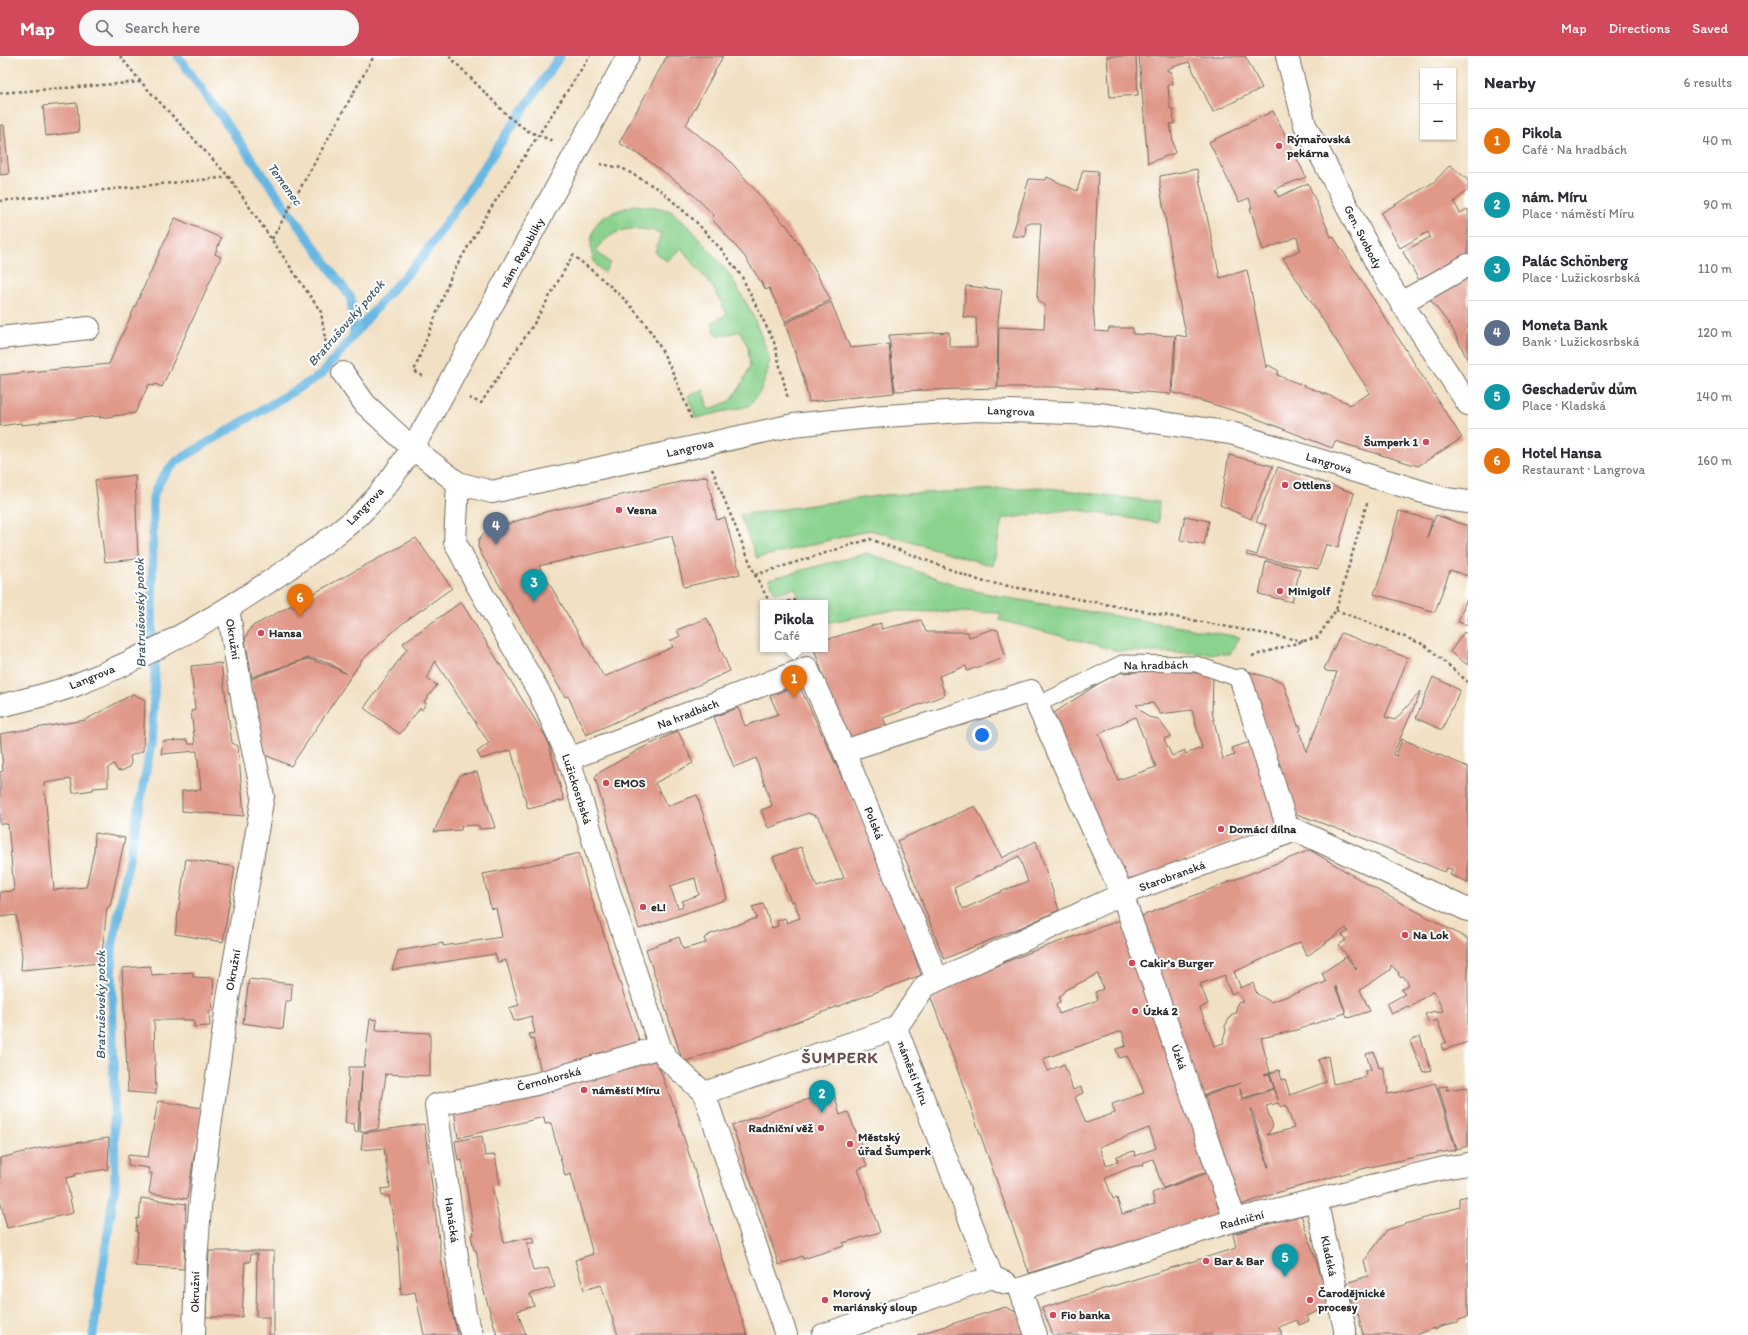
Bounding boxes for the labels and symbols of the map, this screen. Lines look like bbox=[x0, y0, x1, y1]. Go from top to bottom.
place label: Rýmařovská pekárna bbox=[1286, 132, 1351, 161]
marker: Rýmařovská pekárna bbox=[1274, 141, 1284, 151]
water label: Temenec bbox=[265, 160, 306, 209]
street label: Gen. Svobody bbox=[1341, 203, 1385, 271]
street label: nám. Republiky bbox=[497, 215, 547, 291]
water label: Bratrušovský potok bbox=[305, 276, 388, 369]
street label: Langrova bbox=[987, 403, 1036, 419]
place label: Šumperk 1 bbox=[1364, 435, 1418, 450]
street label: Langrova bbox=[665, 436, 716, 460]
marker: Šumperk 1 bbox=[1421, 437, 1431, 447]
street label: Langrova bbox=[1304, 449, 1355, 477]
place label: Ottlens bbox=[1293, 478, 1332, 492]
marker: Ottlens bbox=[1280, 480, 1290, 490]
street label: Langrova bbox=[343, 483, 387, 528]
place label: Vesna bbox=[627, 503, 657, 517]
marker: Vesna bbox=[614, 505, 624, 515]
pin: 4 bbox=[483, 512, 509, 545]
water label: Bratrušovský potok bbox=[132, 557, 148, 668]
pin: 3 bbox=[521, 569, 547, 602]
pin: 6 bbox=[287, 584, 313, 617]
place label: Minigolf bbox=[1288, 584, 1331, 599]
marker: Minigolf bbox=[1275, 586, 1285, 596]
street label: Okružní bbox=[223, 617, 243, 661]
place label: Hansa bbox=[269, 626, 302, 640]
marker: Hansa bbox=[256, 628, 266, 638]
street label: Na hradbách bbox=[1123, 657, 1189, 673]
street label: Langrova bbox=[67, 661, 118, 692]
pin: 1 bbox=[781, 665, 807, 698]
street label: Na hradbách bbox=[655, 696, 721, 732]
your location bbox=[972, 725, 992, 745]
street label: Lužickosrbská bbox=[559, 752, 595, 827]
place label: EMOS bbox=[614, 776, 646, 790]
marker: EMOS bbox=[601, 778, 611, 788]
street label: Polská bbox=[861, 805, 887, 842]
place label: Domácí dílna bbox=[1229, 822, 1297, 836]
marker: Domácí dílna bbox=[1216, 824, 1226, 834]
street label: Starobranská bbox=[1137, 857, 1208, 894]
place label: eL! bbox=[651, 900, 666, 914]
marker: eL! bbox=[638, 902, 648, 912]
place label: Na Lok bbox=[1413, 928, 1449, 942]
marker: Na Lok bbox=[1400, 930, 1410, 940]
street label: Okružní bbox=[223, 948, 243, 992]
water label: Bratrušovský potok bbox=[93, 949, 108, 1060]
place label: Cakir's Burger bbox=[1140, 956, 1214, 971]
marker: Cakir's Burger bbox=[1127, 958, 1137, 968]
place label: Úzká 2 bbox=[1143, 1004, 1179, 1018]
marker: Úzká 2 bbox=[1130, 1006, 1140, 1016]
street label: náměstí Míru bbox=[894, 1039, 932, 1107]
street label: Úzká bbox=[1168, 1043, 1190, 1072]
district label: ŠUMPERK bbox=[801, 1048, 879, 1067]
street label: Černohorská bbox=[515, 1064, 583, 1094]
pin: 2 bbox=[809, 1080, 835, 1113]
place label: náměstí Míru bbox=[591, 1083, 660, 1097]
marker: náměstí Míru bbox=[579, 1085, 589, 1095]
place label: Radniční věž bbox=[748, 1121, 813, 1135]
marker: Radniční věž bbox=[816, 1123, 826, 1133]
place label: Městský úřad Šumperk bbox=[857, 1130, 932, 1159]
marker: Městský úřad Šumperk bbox=[845, 1139, 855, 1149]
street label: Hanácká bbox=[442, 1196, 462, 1244]
street label: Radniční bbox=[1218, 1207, 1266, 1233]
street label: Kladská bbox=[1318, 1234, 1340, 1279]
pin: 5 bbox=[1272, 1244, 1298, 1277]
place label: Bar & Bar bbox=[1214, 1254, 1264, 1268]
marker: Bar & Bar bbox=[1201, 1256, 1211, 1266]
street label: Okružní bbox=[188, 1271, 202, 1313]
place label: Morový mariánský sloup bbox=[832, 1286, 917, 1315]
place label: Čarodějnické procesy bbox=[1317, 1286, 1385, 1315]
marker: Morový mariánský sloup bbox=[820, 1295, 830, 1305]
marker: Čarodějnické procesy bbox=[1305, 1295, 1315, 1305]
place label: Fio banka bbox=[1061, 1308, 1111, 1322]
marker: Fio banka bbox=[1048, 1310, 1058, 1320]

